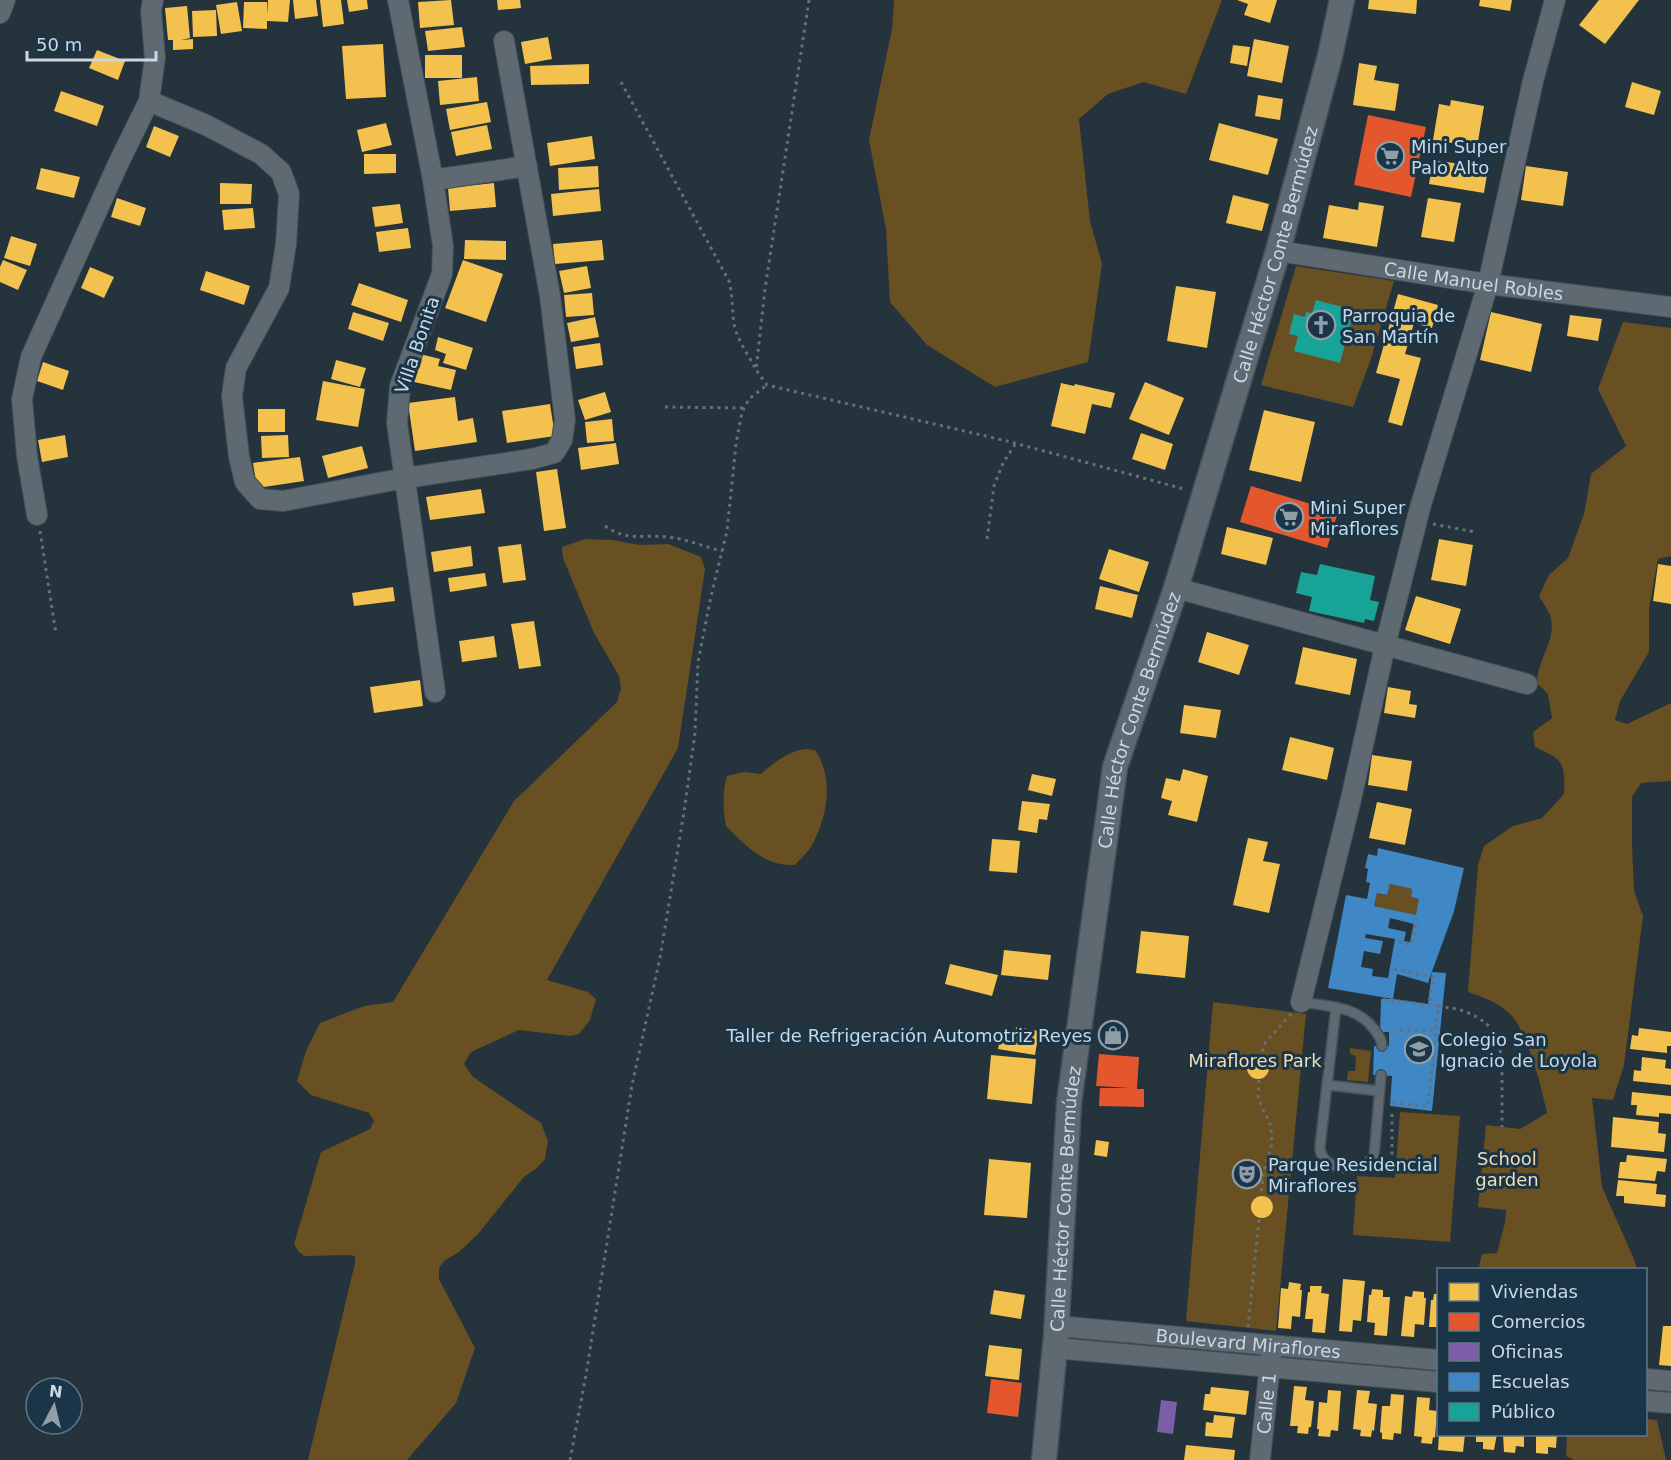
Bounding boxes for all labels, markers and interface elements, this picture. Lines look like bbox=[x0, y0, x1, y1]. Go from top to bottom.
scale bar bbox=[27, 24, 156, 62]
text: 50 m bbox=[36, 34, 82, 55]
street label: Calle Héctor Conte Bermúdez bbox=[1228, 124, 1321, 386]
place label: Mini Super Palo Alto bbox=[1411, 136, 1507, 178]
supermarket icon: Mini Super Palo Alto bbox=[1374, 140, 1406, 172]
street label: Calle Manuel Robles bbox=[1382, 257, 1565, 304]
street label: Villa Bonita bbox=[391, 294, 443, 396]
place label: Parroquia de San Martín bbox=[1342, 305, 1455, 347]
church icon: Parroquia de San Martín bbox=[1305, 309, 1337, 341]
place label: Mini Super Miraflores bbox=[1310, 497, 1406, 539]
supermarket icon: Mini Super Miraflores bbox=[1273, 501, 1305, 533]
street label: Calle Héctor Conte Bermúdez bbox=[1093, 589, 1184, 850]
shop icon: Taller de Refrigeración Automotriz Reyes bbox=[1097, 1019, 1129, 1051]
place label: Taller de Refrigeración Automotriz Reyes bbox=[725, 1025, 1092, 1046]
place label: Colegio San Ignacio de Loyola bbox=[1440, 1029, 1597, 1071]
school or university icon: Colegio San Ignacio de Loyola bbox=[1403, 1033, 1435, 1065]
park label: Miraflores Park bbox=[1188, 1050, 1322, 1071]
street label: Calle Héctor Conte Bermúdez bbox=[1046, 1065, 1084, 1332]
park label: School garden bbox=[1475, 1148, 1539, 1190]
place label: Parque Residencial Miraflores bbox=[1268, 1154, 1438, 1196]
theatre icon: Parque Residencial Miraflores bbox=[1231, 1158, 1263, 1190]
legend bbox=[1437, 1268, 1647, 1436]
text: Viviendas bbox=[1491, 1281, 1578, 1302]
text: Comercios bbox=[1491, 1311, 1585, 1332]
street label: Boulevard Miraflores bbox=[1155, 1324, 1342, 1362]
text: Oficinas bbox=[1491, 1341, 1563, 1362]
street label: Calle 1 bbox=[1252, 1371, 1280, 1435]
text: Escuelas bbox=[1491, 1371, 1570, 1392]
north arrow bbox=[24, 1376, 84, 1436]
text: N bbox=[48, 1381, 64, 1402]
text: Público bbox=[1491, 1401, 1555, 1422]

